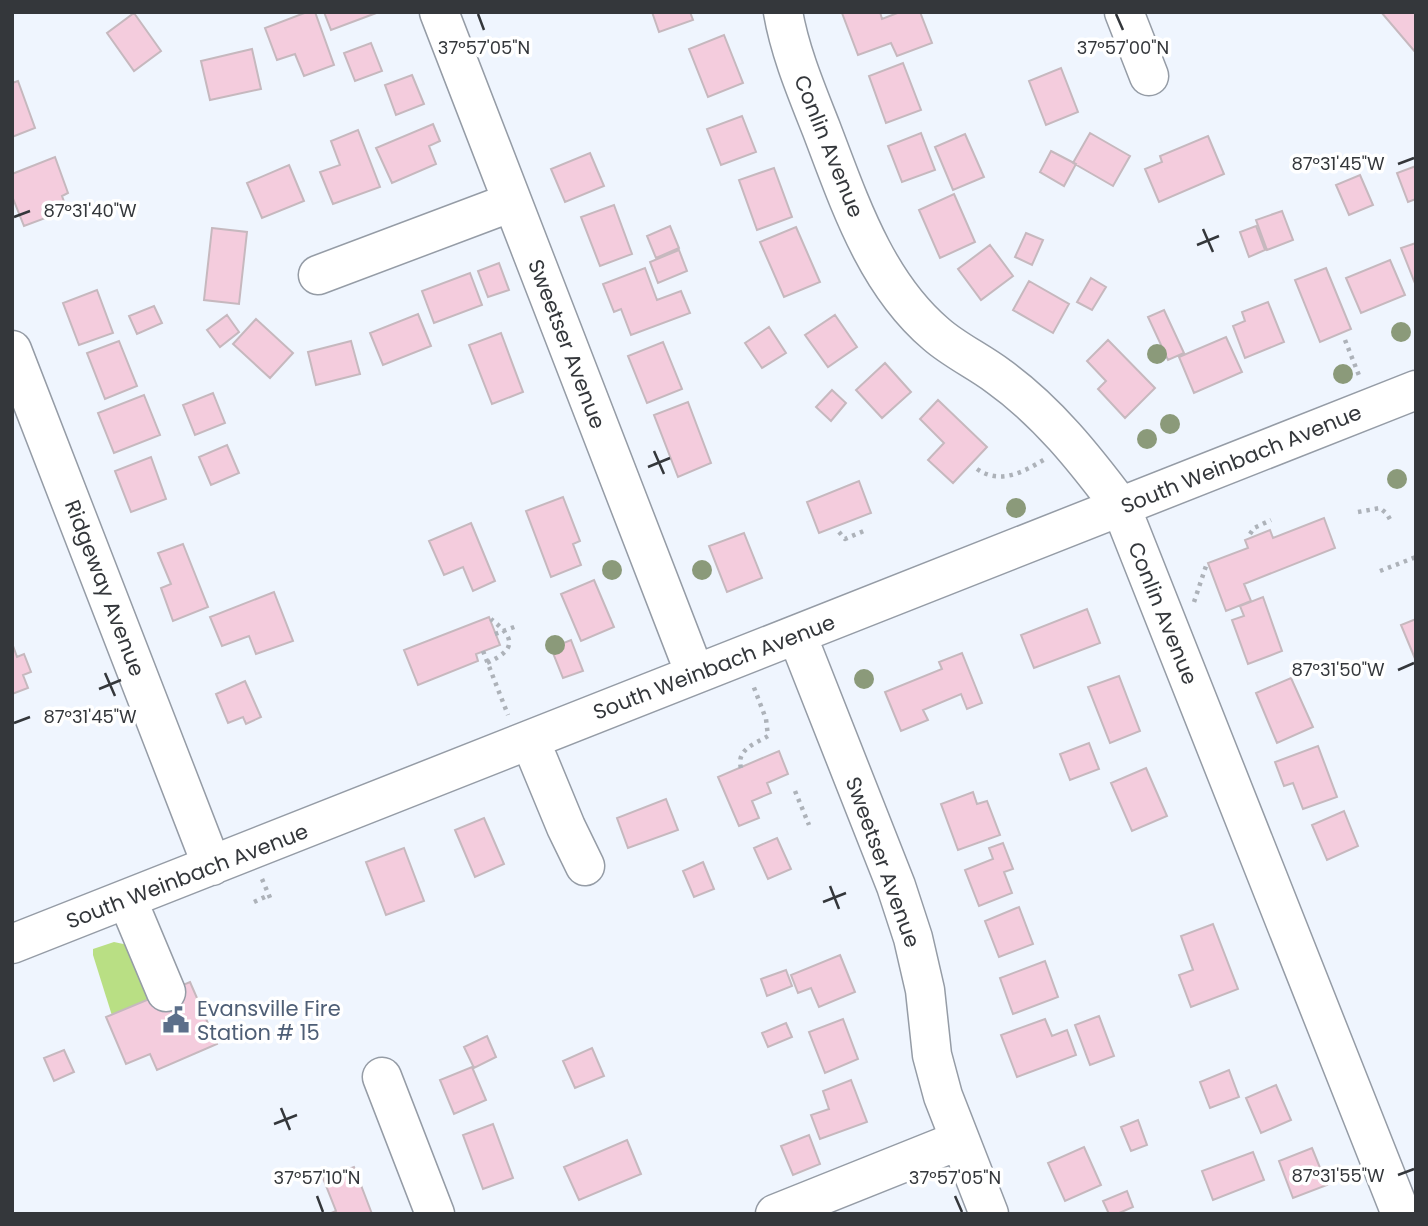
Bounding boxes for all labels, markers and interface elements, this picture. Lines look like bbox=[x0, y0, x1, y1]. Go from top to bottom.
text: 37°57'05"N bbox=[438, 35, 530, 60]
text: 37°57'00"N bbox=[1077, 35, 1169, 60]
street label: Conlin Avenue bbox=[787, 70, 871, 222]
text: 87°31'45"W bbox=[1291, 151, 1385, 176]
text: 87°31'40"W bbox=[43, 198, 137, 223]
street label: Sweetser Avenue bbox=[521, 255, 613, 433]
street label: South Weinbach Avenue bbox=[1116, 397, 1366, 521]
street label: Ridgeway Avenue bbox=[58, 495, 152, 681]
street label: Conlin Avenue bbox=[1121, 537, 1205, 689]
street label: South Weinbach Avenue bbox=[589, 607, 839, 727]
text: 87°31'50"W bbox=[1291, 657, 1385, 682]
text: 87°31'45"W bbox=[43, 704, 137, 729]
street label: Sweetser Avenue bbox=[839, 773, 927, 951]
street label: South Weinbach Avenue bbox=[62, 816, 312, 936]
place label: Evansville Fire Station # 15 bbox=[197, 994, 341, 1047]
public building icon: Evansville Fire Station # 15 bbox=[161, 1005, 191, 1035]
text: 87°31'55"W bbox=[1291, 1163, 1385, 1188]
text: 37°57'10"N bbox=[274, 1165, 360, 1190]
text: 37°57'05"N bbox=[909, 1165, 1001, 1190]

